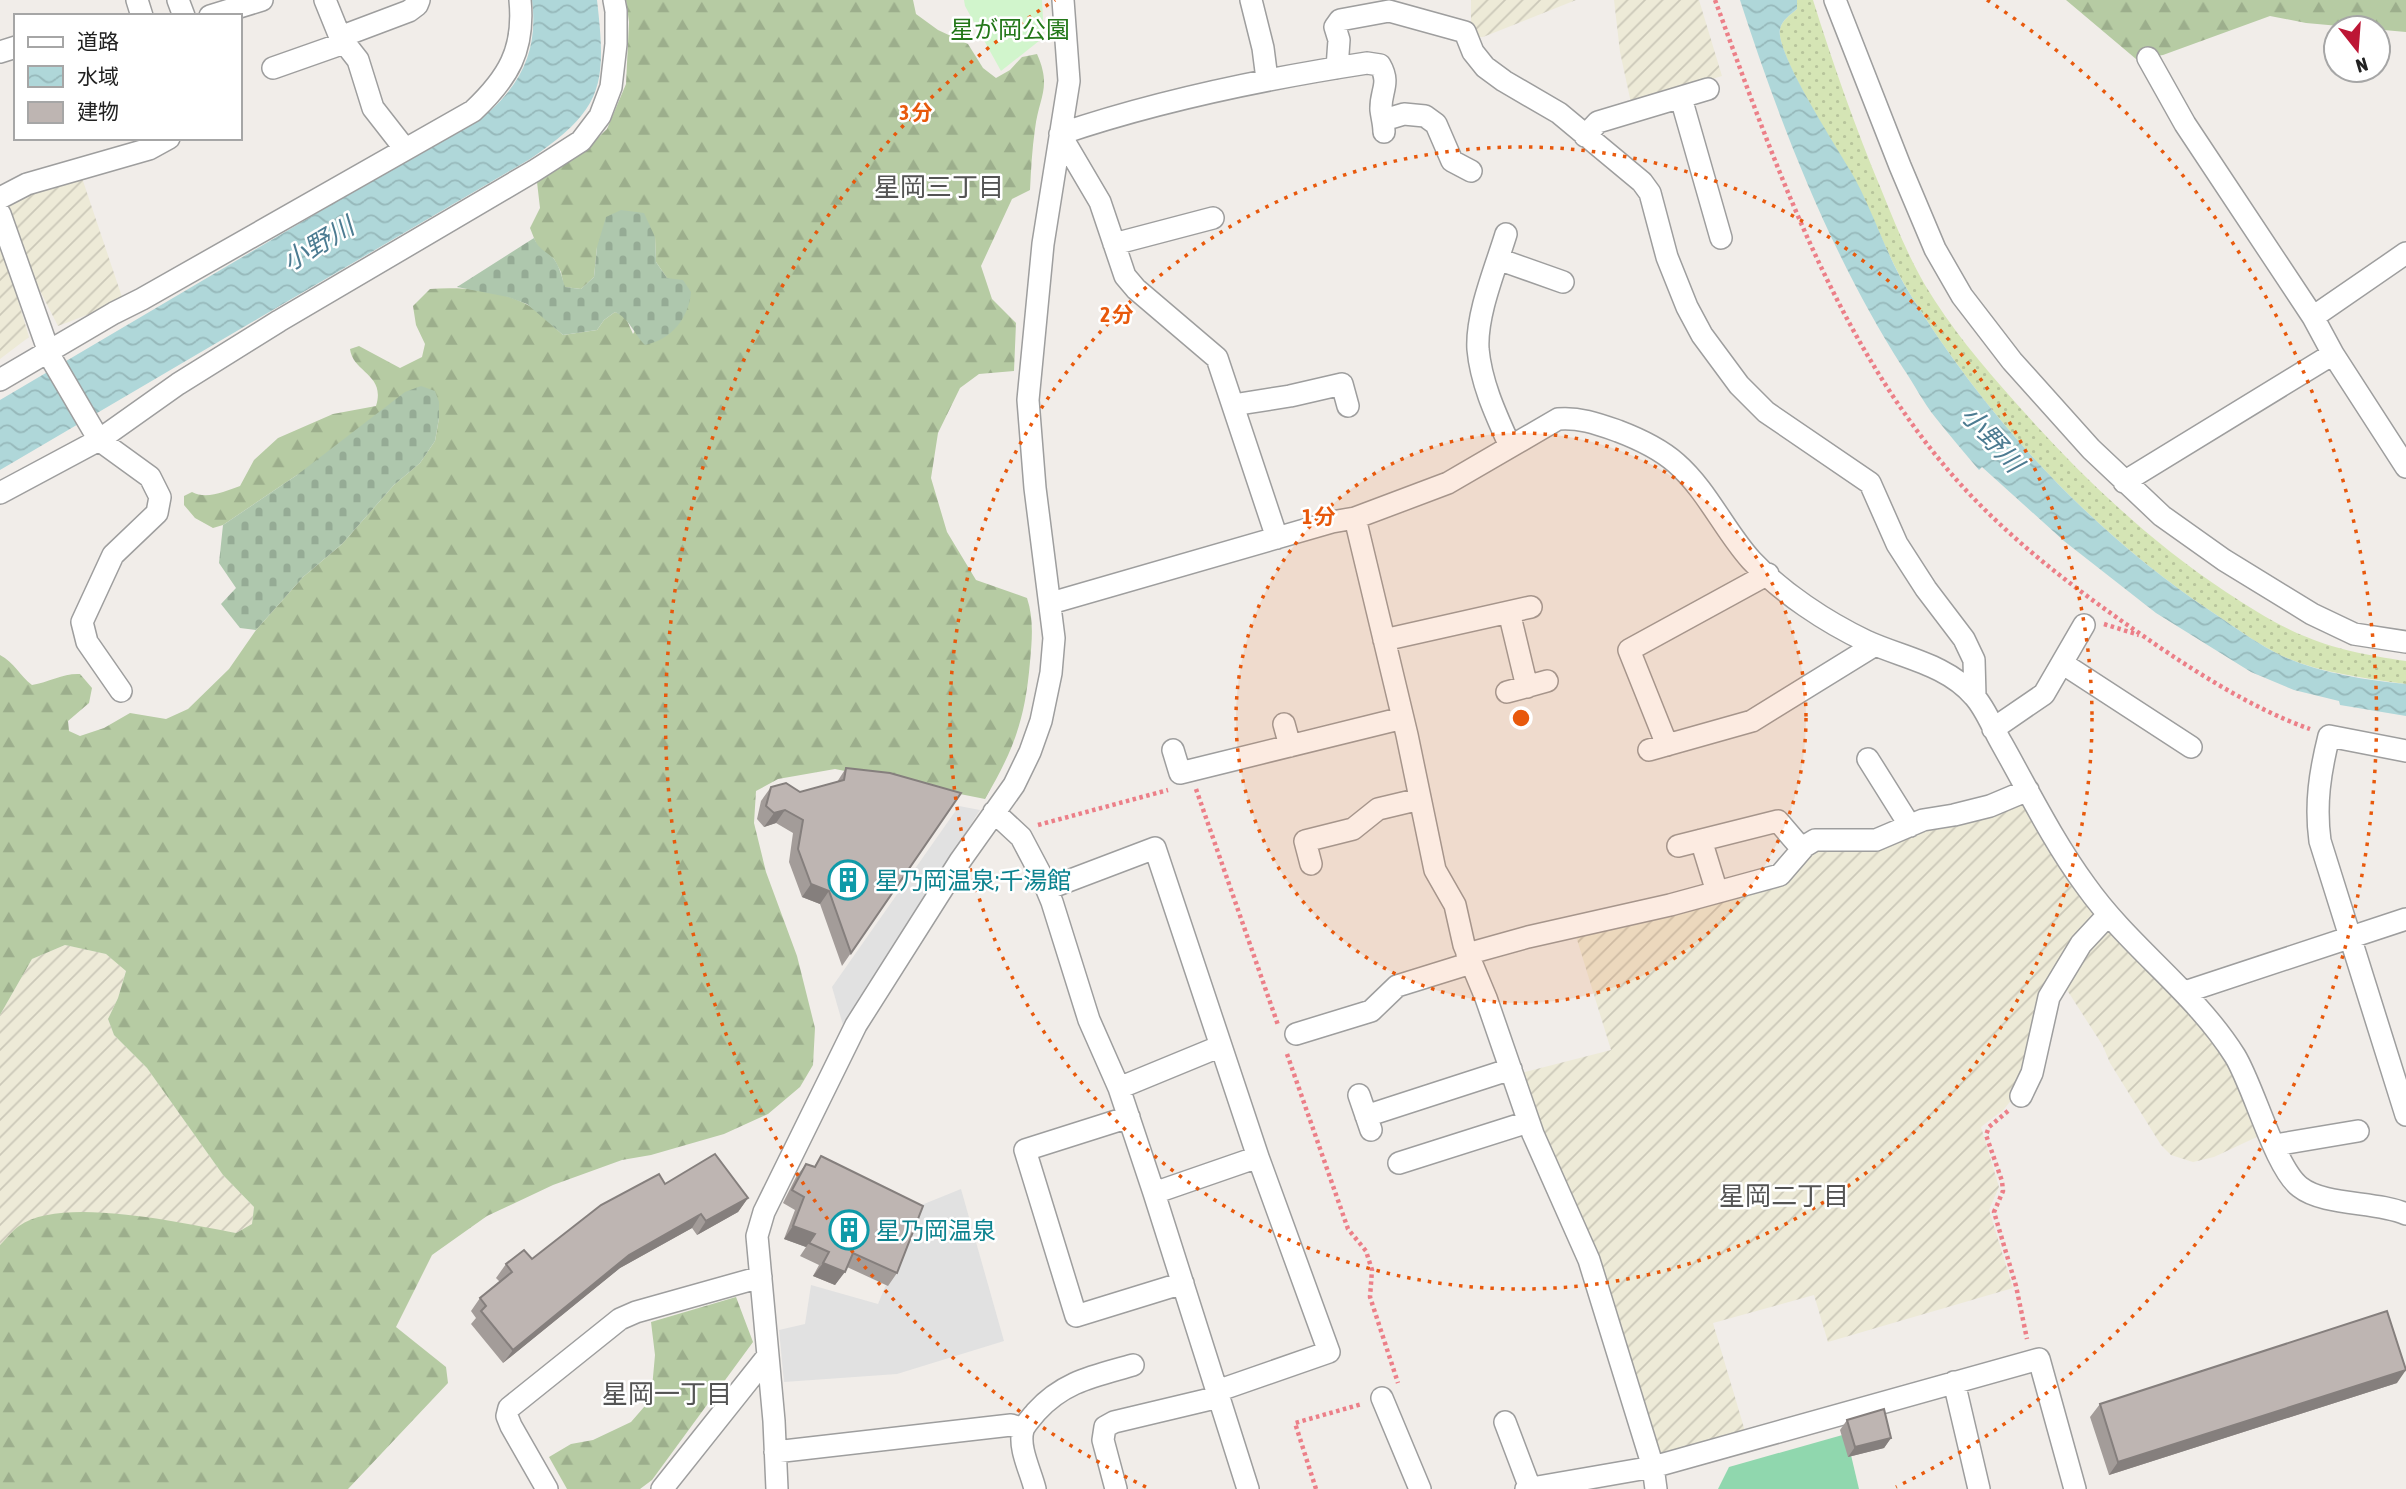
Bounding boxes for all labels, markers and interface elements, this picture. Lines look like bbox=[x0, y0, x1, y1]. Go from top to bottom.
legend bbox=[14, 14, 242, 140]
north arrow bbox=[2322, 14, 2392, 84]
park label: 星が岡公園 bbox=[950, 16, 1070, 43]
text: 道路 bbox=[77, 29, 119, 53]
text: N bbox=[2353, 53, 2371, 77]
text: 水域 bbox=[77, 64, 119, 88]
text: 建物 bbox=[77, 99, 119, 123]
text: 3 分 bbox=[899, 100, 933, 124]
district label: 星岡三丁目 bbox=[874, 172, 1004, 202]
water label: 小野川 bbox=[277, 210, 362, 277]
text: 2 分 bbox=[1100, 302, 1134, 326]
water label: 小野川 bbox=[1955, 400, 2031, 480]
text: 1 分 bbox=[1302, 504, 1336, 528]
centre of rings bbox=[1509, 706, 1533, 730]
building icon: 星乃岡温泉;千湯館 bbox=[827, 859, 869, 901]
place label: 星乃岡温泉;千湯館 bbox=[875, 867, 1071, 894]
district label: 星岡二丁目 bbox=[1719, 1181, 1849, 1211]
building icon: 星乃岡温泉 bbox=[828, 1209, 870, 1251]
place label: 星乃岡温泉 bbox=[876, 1217, 996, 1244]
district label: 星岡一丁目 bbox=[602, 1379, 732, 1409]

